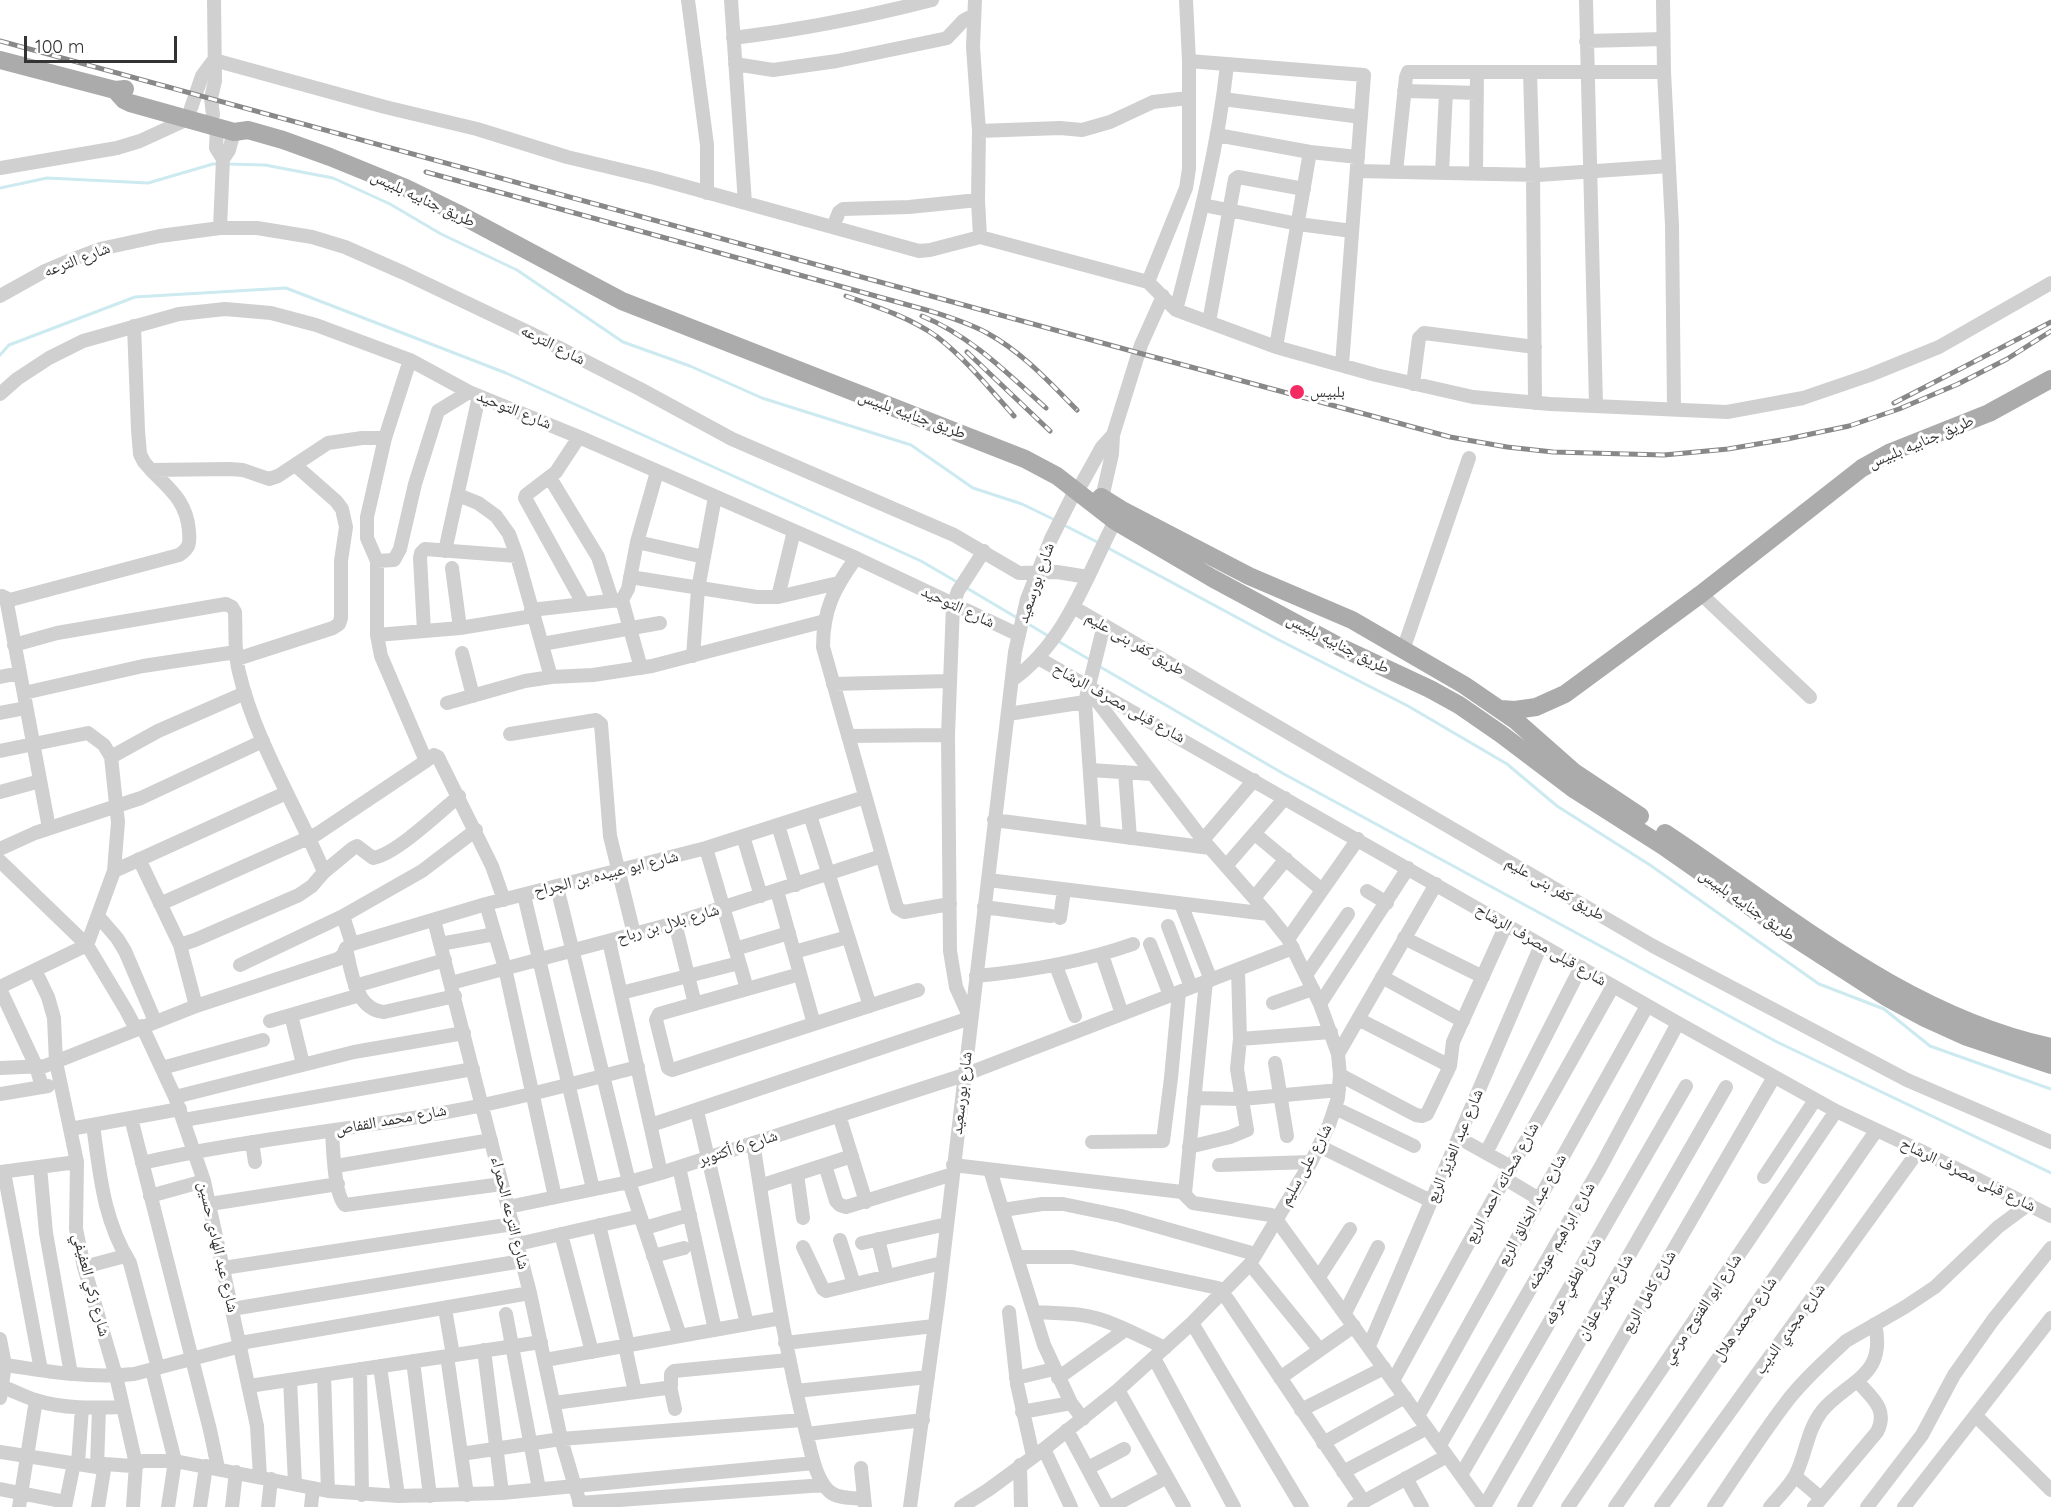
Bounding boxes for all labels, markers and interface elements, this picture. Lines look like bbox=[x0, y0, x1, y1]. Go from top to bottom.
scale bar bbox=[27, 24, 180, 62]
text: 100 m bbox=[35, 35, 84, 58]
street label: طريق جنابيه بلبيس bbox=[368, 166, 478, 232]
street label: شارع الترعه bbox=[41, 239, 113, 281]
street label: شارع الترعه bbox=[518, 321, 588, 369]
place label: بلبيس bbox=[1310, 382, 1345, 402]
marker: بلبيس bbox=[1288, 383, 1306, 401]
street label: شارع التوحيد bbox=[474, 386, 554, 434]
street label: طريق جنابيه بلبيس bbox=[856, 387, 968, 443]
street label: طريق جنابيه بلبيس bbox=[1865, 411, 1977, 473]
street label: شارع بورسعيد bbox=[1013, 540, 1059, 626]
street label: شارع التوحيد bbox=[918, 582, 998, 632]
street label: طريق كفر بنى عليم bbox=[1082, 608, 1188, 680]
street label: طريق جنابيه بلبيس bbox=[1283, 610, 1393, 678]
street label: شارع قبلى مصرف الرشاح bbox=[1050, 659, 1188, 747]
street label: شارع ابو عبيده بن الجراح bbox=[532, 847, 680, 901]
street label: طريق كفر بنى عليم bbox=[1502, 853, 1608, 925]
street label: طريق جنابيه بلبيس bbox=[1695, 865, 1799, 945]
street label: شارع بلال بن رباح bbox=[615, 900, 721, 948]
street label: شارع قبلى مصرف الرشاح bbox=[1472, 900, 1610, 990]
street label: شارع بورسعيد bbox=[947, 1050, 977, 1136]
street label: شارع عبد العزيز الربع bbox=[1422, 1086, 1488, 1206]
street label: شارع محمد القفاص bbox=[334, 1101, 448, 1139]
street label: شارع شحاته احمد الربع bbox=[1461, 1119, 1543, 1247]
street label: شارع على سليم bbox=[1276, 1121, 1336, 1209]
street label: شارع 6 أكتوبر bbox=[696, 1126, 780, 1170]
street label: شارع قبلى مصرف الرشاح bbox=[1897, 1134, 2039, 1216]
street label: شارع عبد الخالق الربع bbox=[1493, 1151, 1571, 1269]
street label: شارع الترعه الحمراء bbox=[487, 1155, 533, 1271]
street label: شارع ابراهيم عويضه bbox=[1523, 1179, 1599, 1293]
street label: شارع عبد الهادى حسين bbox=[194, 1180, 242, 1314]
street label: شارع زكي العفيفي bbox=[68, 1231, 114, 1339]
street label: شارع لطفي عرفه bbox=[1540, 1234, 1606, 1328]
street label: شارع كامل الربع bbox=[1618, 1247, 1680, 1337]
street label: شارع ابو الفتوح مرعي bbox=[1658, 1250, 1746, 1368]
street label: شارع منير علوان bbox=[1573, 1251, 1637, 1343]
street label: شارع محمد هلال bbox=[1709, 1273, 1781, 1365]
street label: شارع مجدي الديب bbox=[1751, 1280, 1829, 1378]

